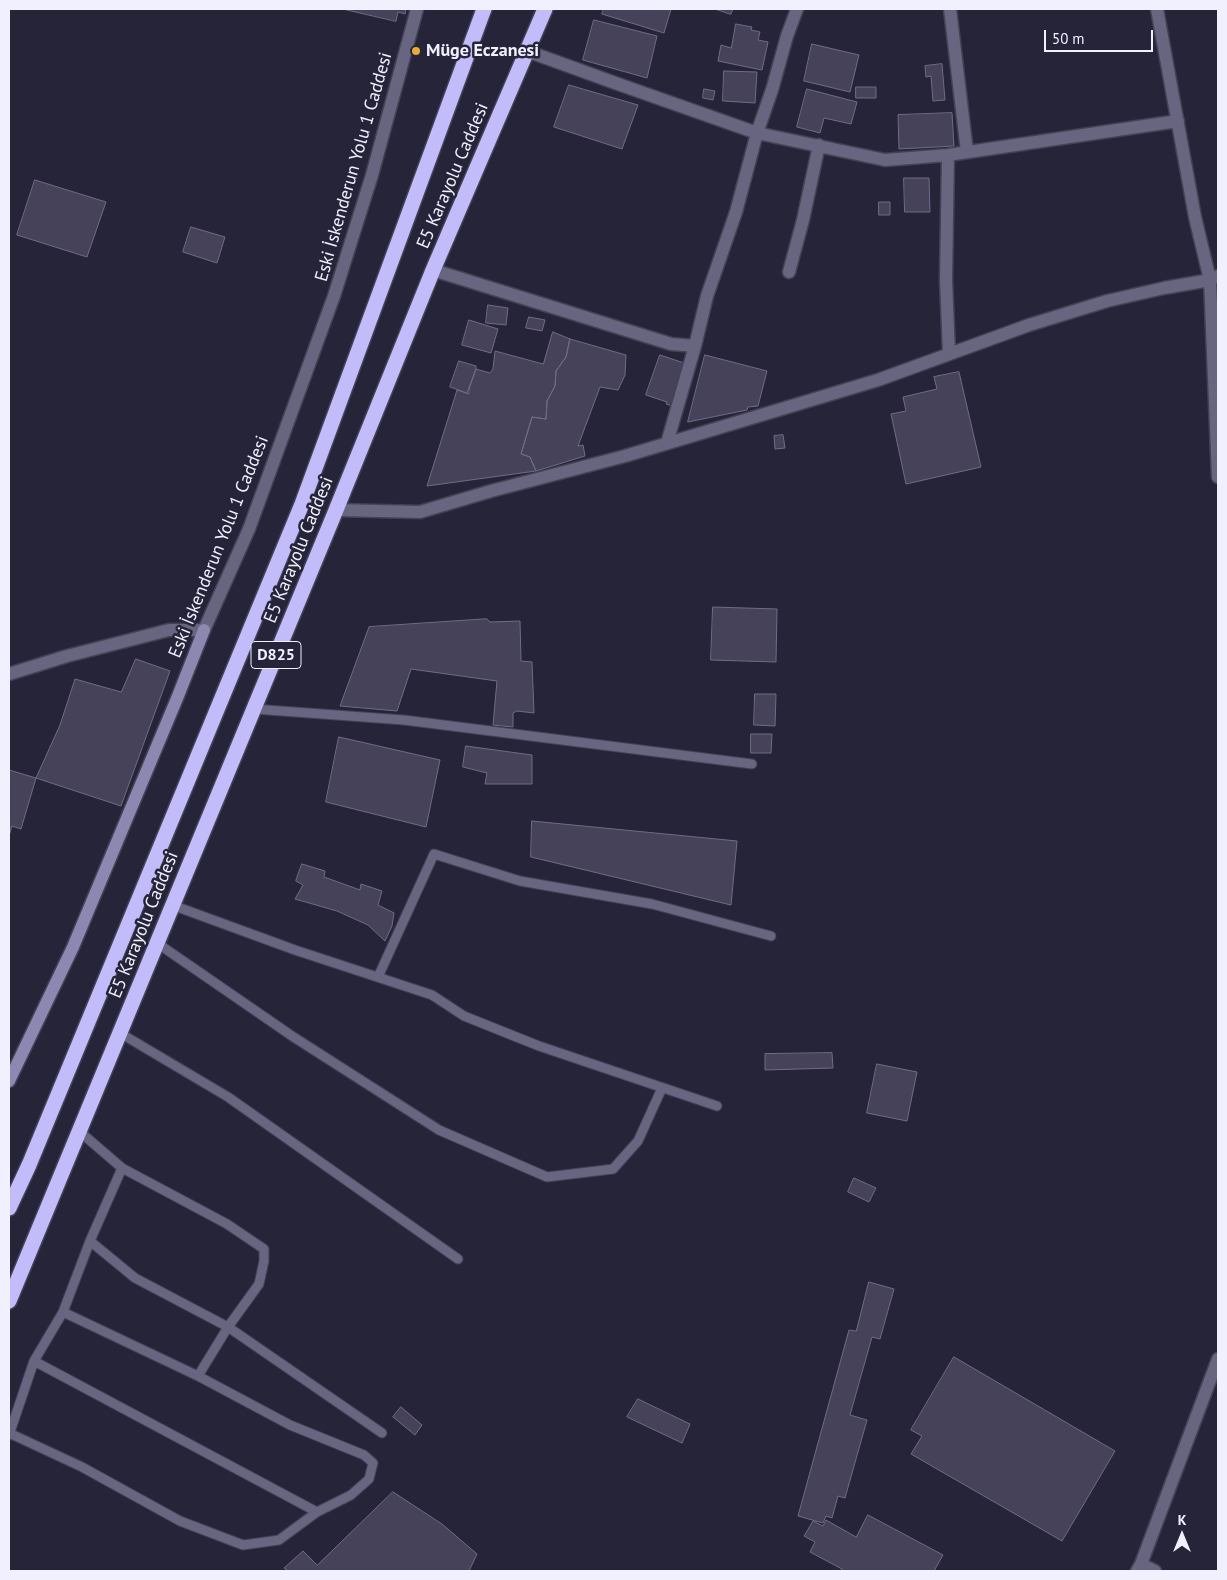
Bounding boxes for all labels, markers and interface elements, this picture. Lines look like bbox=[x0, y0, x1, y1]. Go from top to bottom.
scale bar bbox=[1047, 20, 1156, 52]
text: 50 m bbox=[1052, 29, 1085, 48]
place label: Müge Eczanesi bbox=[426, 40, 539, 62]
marker: Müge Eczanesi bbox=[410, 45, 422, 57]
street label: Eski İskenderun Yolu 1 Caddesi bbox=[311, 50, 397, 284]
street label: E5 Karayolu Caddesi bbox=[413, 100, 493, 252]
street label: Eski İskenderun Yolu 1 Caddesi bbox=[165, 433, 273, 661]
street label: E5 Karayolu Caddesi bbox=[260, 474, 338, 626]
road number: D825 bbox=[251, 642, 301, 668]
street label: E5 Karayolu Caddesi bbox=[105, 849, 183, 1001]
north arrow bbox=[1157, 1510, 1207, 1560]
text: K bbox=[1178, 1511, 1186, 1529]

